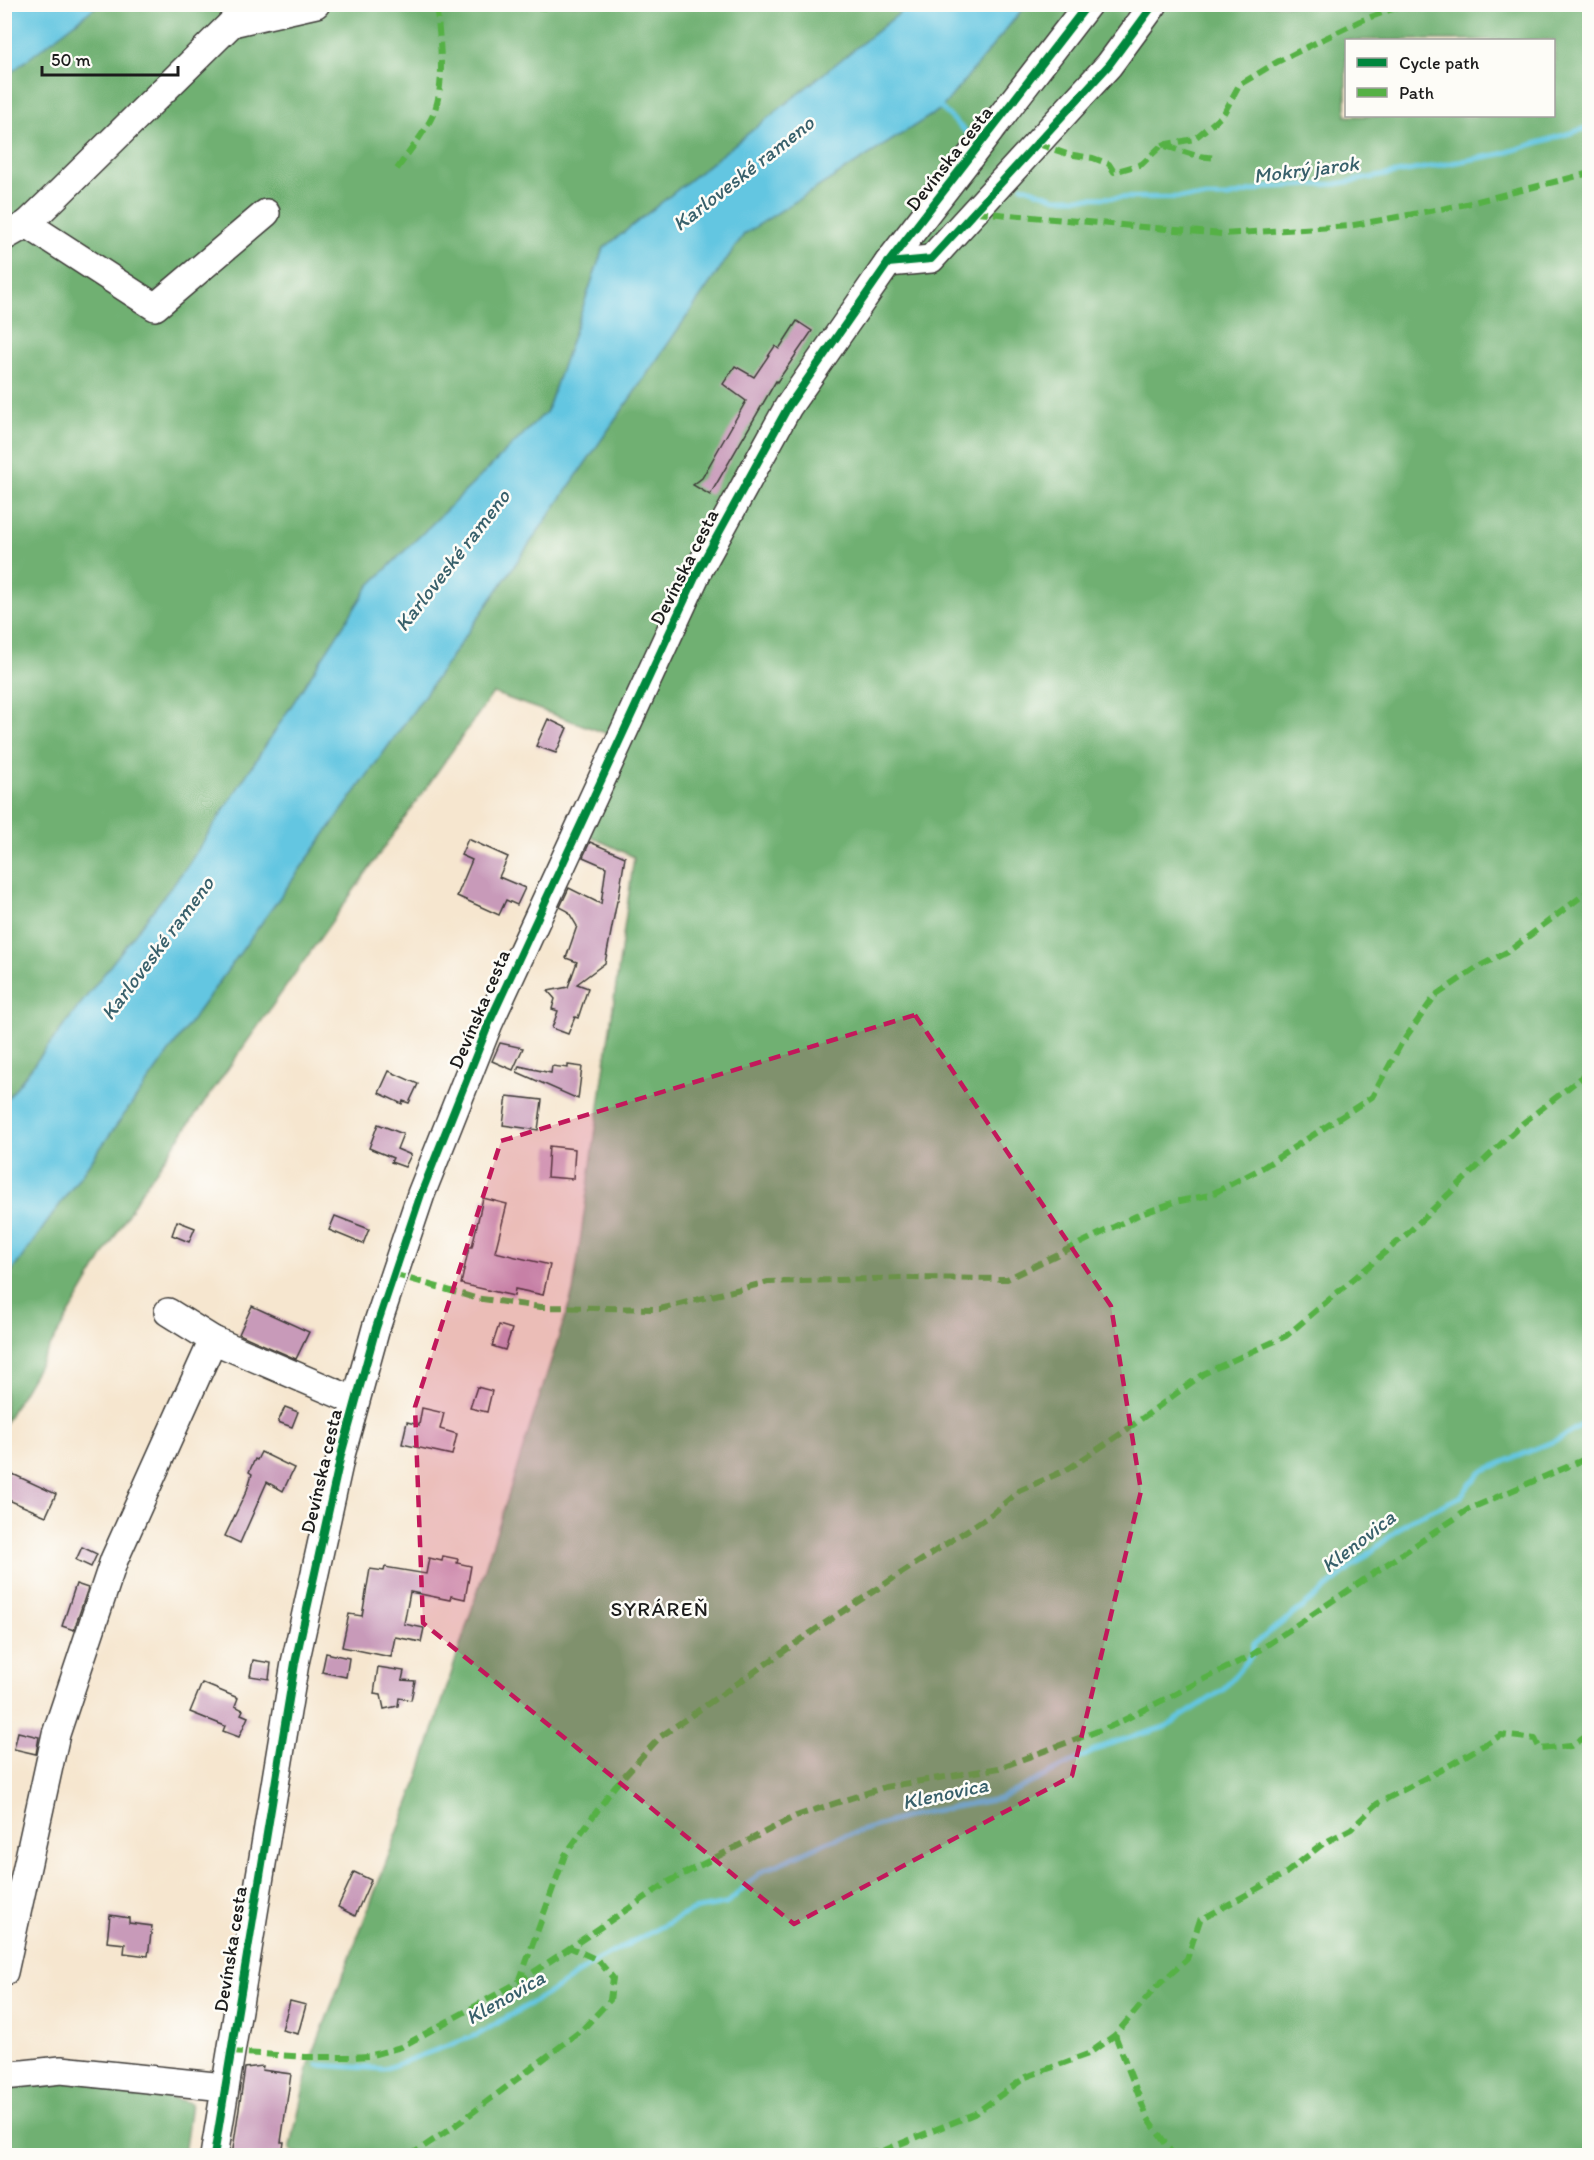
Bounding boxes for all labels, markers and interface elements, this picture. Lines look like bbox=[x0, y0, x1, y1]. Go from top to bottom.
scale bar bbox=[42, 39, 178, 77]
legend bbox=[1345, 39, 1555, 117]
text: 50 m bbox=[51, 49, 91, 71]
text: Cycle path bbox=[1399, 52, 1480, 74]
text: Path bbox=[1399, 82, 1434, 104]
street label: Devínska cesta bbox=[900, 100, 998, 216]
water label: Karloveské rameno bbox=[667, 109, 820, 236]
water label: Mokrý jarok bbox=[1252, 150, 1361, 188]
water label: Karloveské rameno bbox=[389, 483, 516, 636]
street label: Devínska cesta bbox=[644, 504, 724, 629]
water label: Karloveské rameno bbox=[95, 870, 220, 1024]
street label: Devínska cesta bbox=[443, 945, 515, 1072]
street label: Devínska cesta bbox=[295, 1406, 347, 1536]
water label: Klenovica bbox=[1316, 1504, 1400, 1578]
district label: SYRÁREŇ bbox=[611, 1596, 709, 1621]
water label: Klenovica bbox=[900, 1772, 990, 1814]
street label: Devínska cesta bbox=[208, 1884, 252, 2014]
water label: Klenovica bbox=[461, 1964, 549, 2030]

